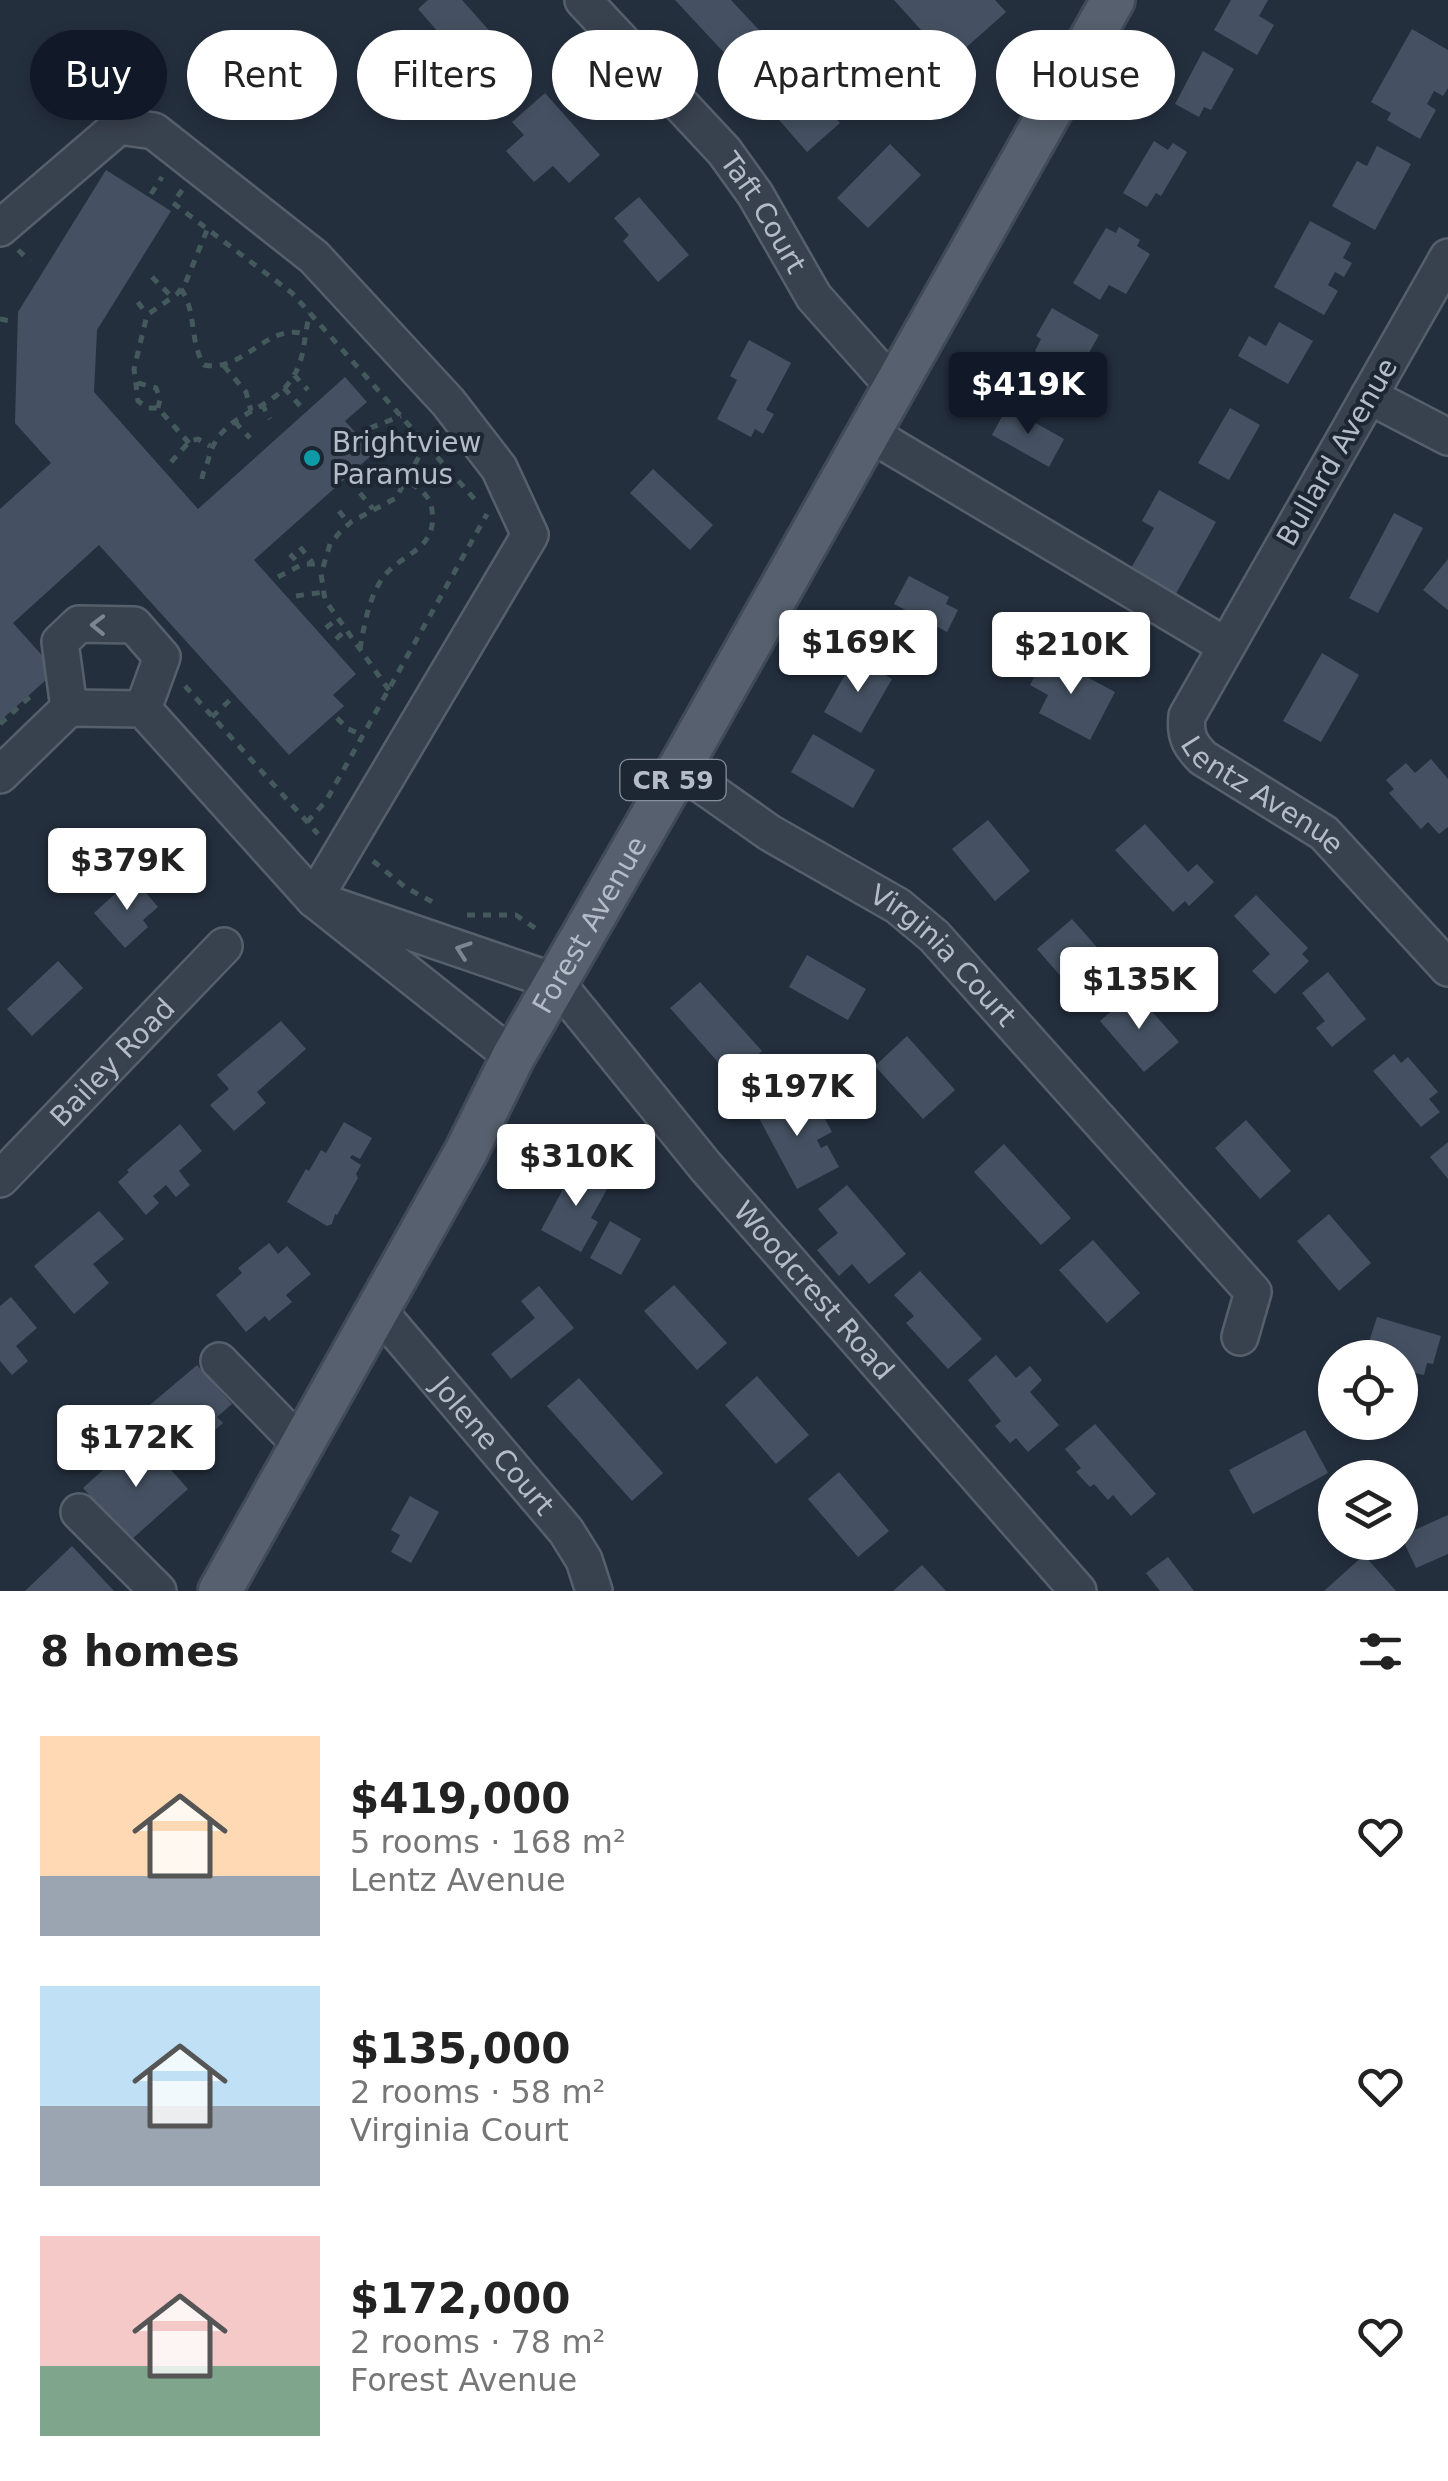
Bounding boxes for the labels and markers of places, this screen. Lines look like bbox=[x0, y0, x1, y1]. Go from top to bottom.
pin: $419K bbox=[958, 352, 1098, 437]
place label: Brightview Paramus bbox=[332, 426, 481, 491]
marker: Brightview Paramus bbox=[301, 447, 323, 469]
pin: $169K bbox=[788, 610, 928, 695]
pin: $210K bbox=[1001, 612, 1141, 697]
pin: $379K bbox=[57, 828, 197, 913]
pin: $135K bbox=[1069, 947, 1209, 1032]
pin: $197K bbox=[727, 1054, 867, 1139]
pin: $310K bbox=[506, 1124, 646, 1209]
pin: $172K bbox=[66, 1405, 206, 1490]

